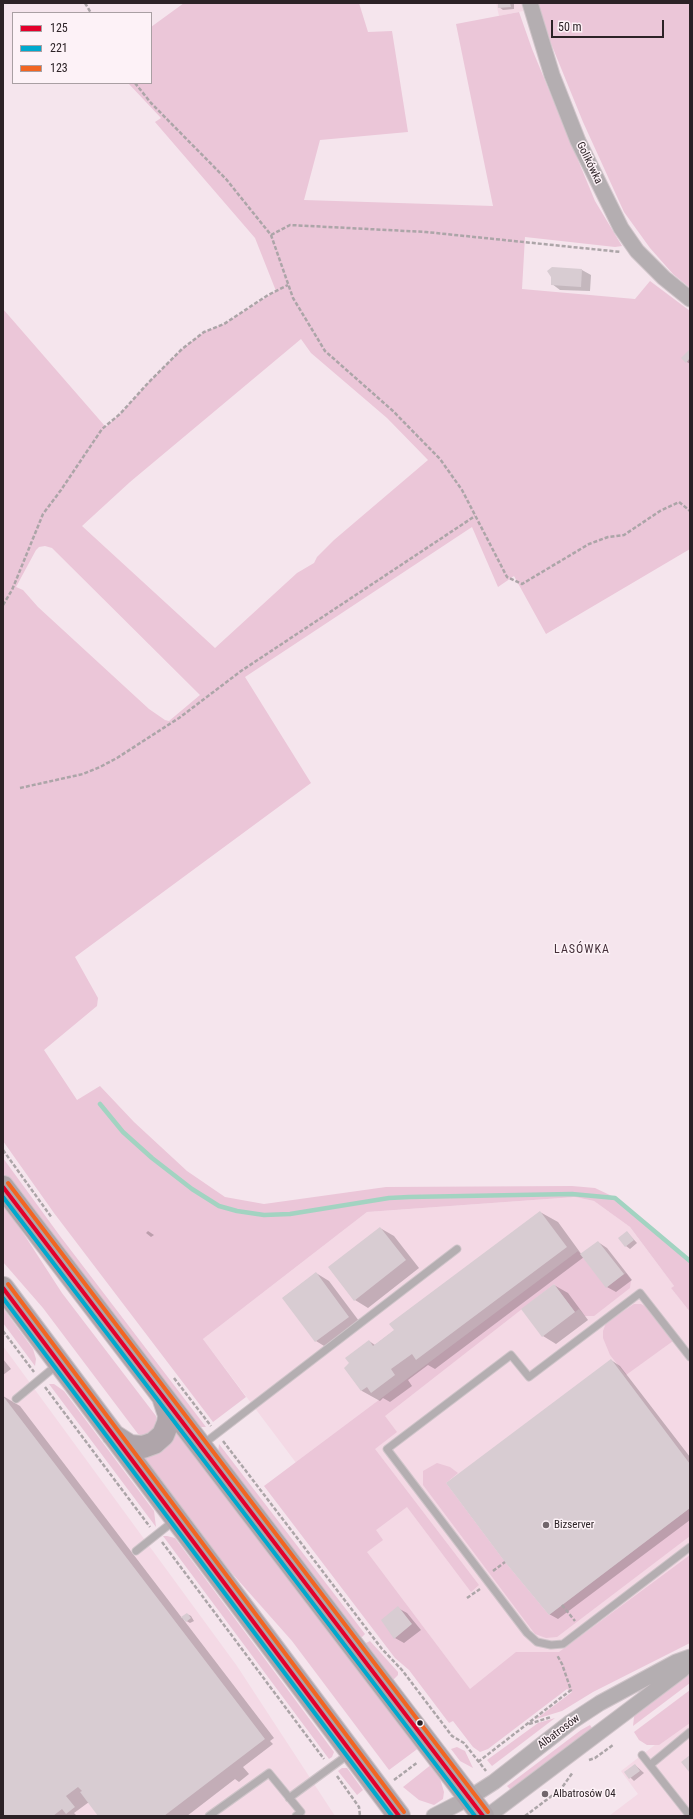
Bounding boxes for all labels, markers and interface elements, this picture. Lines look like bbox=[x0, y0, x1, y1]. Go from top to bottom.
legend bbox=[12, 12, 152, 84]
scale bar bbox=[553, 12, 666, 38]
text: 50 m bbox=[558, 20, 582, 34]
text: 125 bbox=[50, 21, 68, 35]
text: 221 bbox=[50, 41, 68, 55]
text: 123 bbox=[50, 61, 68, 75]
street label: Golikówka bbox=[573, 140, 605, 186]
district label: LASÓWKA bbox=[554, 943, 610, 957]
place label: Bizserver bbox=[554, 1518, 594, 1532]
marker: Bizserver bbox=[541, 1520, 551, 1530]
street label: Albatrosów bbox=[535, 1712, 583, 1752]
unlabelled marker bbox=[415, 1718, 425, 1728]
place label: Albatrosów 04 bbox=[553, 1787, 616, 1801]
marker: Albatrosów 04 bbox=[540, 1789, 550, 1799]

